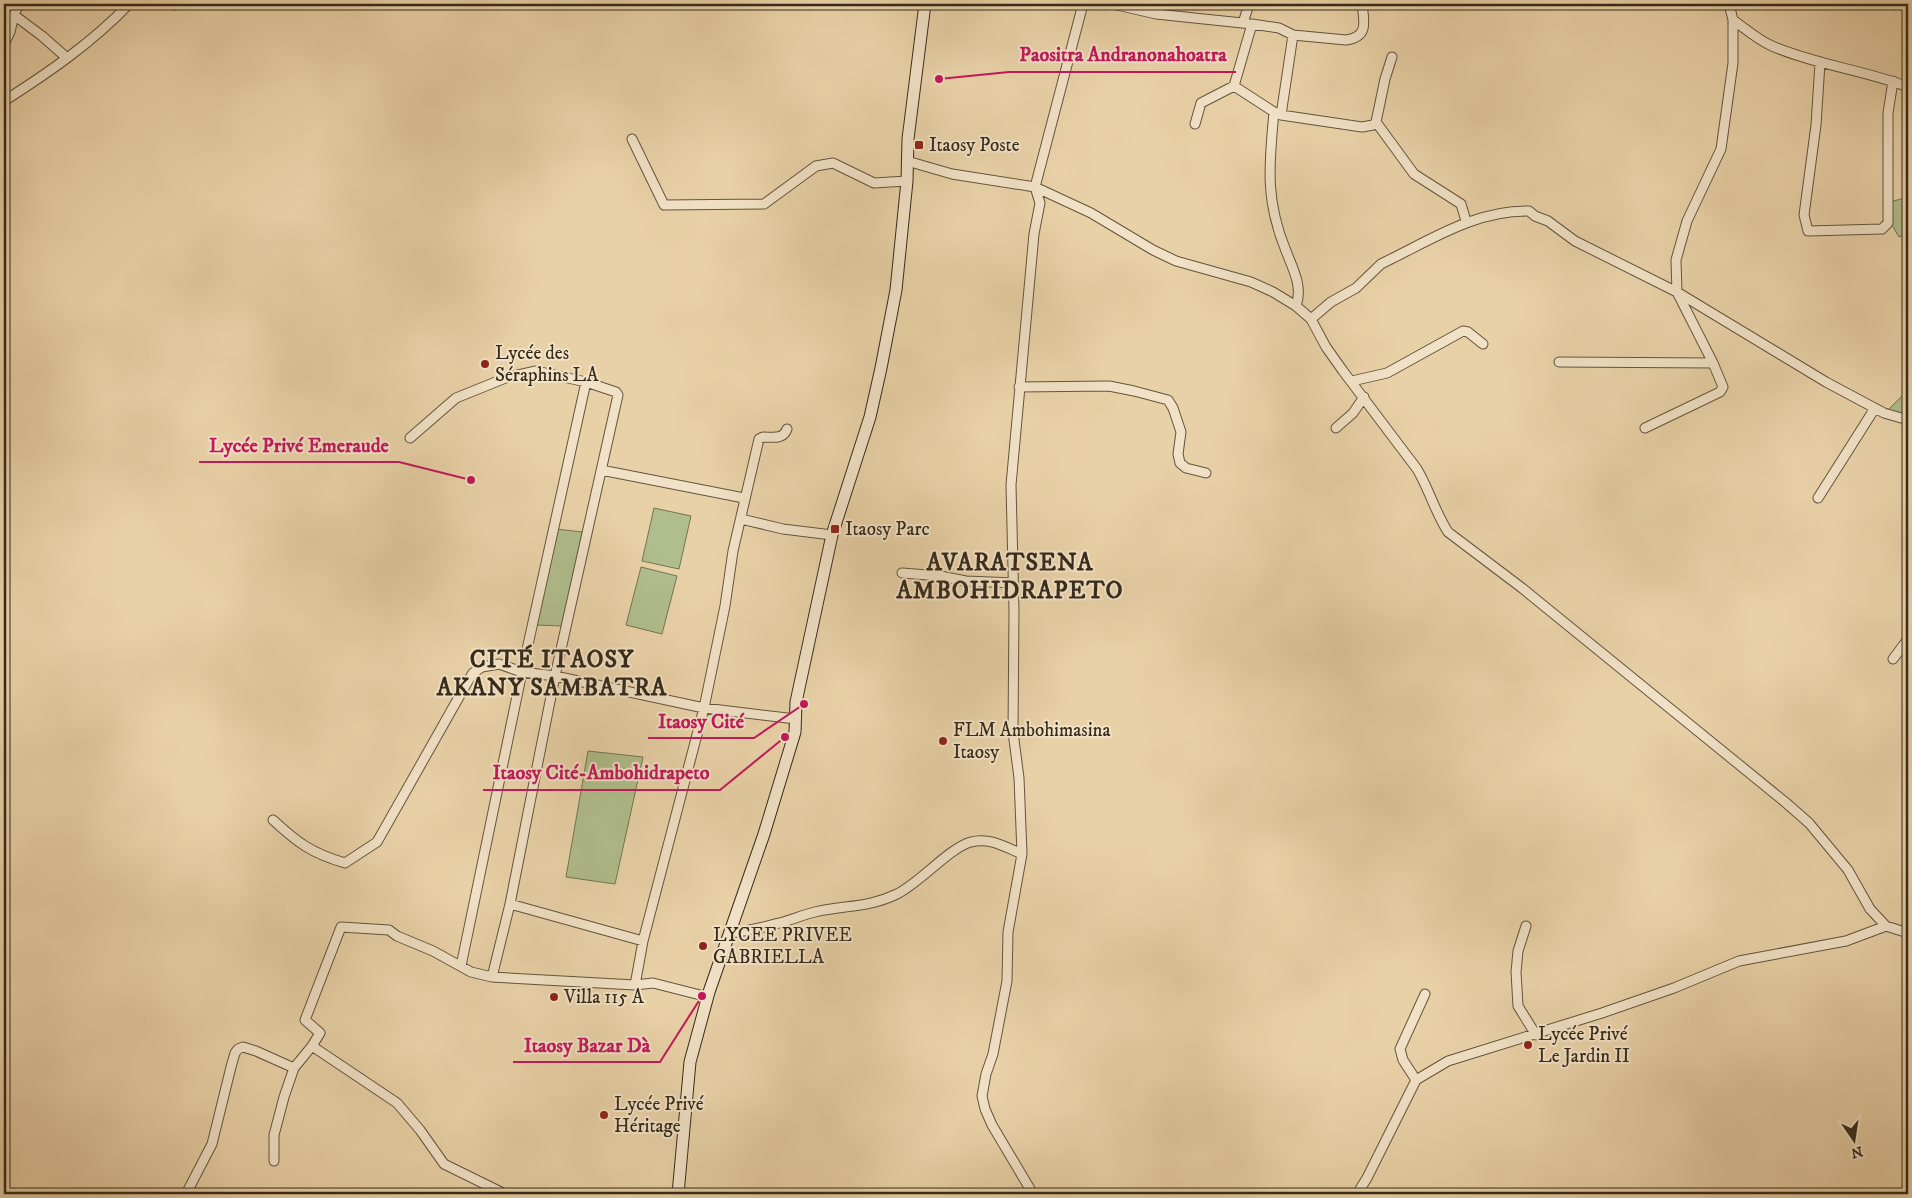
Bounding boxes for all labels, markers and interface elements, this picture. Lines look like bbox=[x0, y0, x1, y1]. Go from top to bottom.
callout: Paositra Andranonahoatra bbox=[1009, 37, 1236, 72]
text: Paositra Andranonahoatra bbox=[1019, 43, 1227, 68]
place label: Itaosy Poste bbox=[929, 134, 1020, 157]
marker: Itaosy Poste bbox=[913, 139, 925, 151]
place label: Lycée des Séraphins LA bbox=[495, 342, 600, 387]
marker: Lycée des Séraphins LA bbox=[479, 358, 491, 370]
callout: Lycée Privé Emeraude bbox=[199, 427, 399, 462]
text: Lycée Privé Emeraude bbox=[209, 434, 390, 459]
place label: Itaosy Parc bbox=[845, 518, 930, 541]
marker: Itaosy Parc bbox=[829, 523, 841, 535]
district label: AVARATSENA AMBOHIDRAPETO bbox=[895, 548, 1124, 606]
district label: CITÉ ITAOSY AKANY SAMBATRA bbox=[436, 644, 667, 703]
callout: Itaosy Cité bbox=[648, 703, 754, 738]
text: Itaosy Cité bbox=[658, 710, 745, 735]
place label: FLM Ambohimasina Itaosy bbox=[953, 719, 1111, 764]
marker: FLM Ambohimasina Itaosy bbox=[937, 735, 949, 747]
callout: Itaosy Cité-Ambohidrapeto bbox=[483, 755, 720, 790]
text: Itaosy Cité-Ambohidrapeto bbox=[493, 761, 710, 786]
place label: LYCEE PRIVEE GABRIELLA bbox=[713, 924, 852, 969]
marker: LYCEE PRIVEE GABRIELLA bbox=[697, 940, 709, 952]
place label: Villa 115 A bbox=[563, 986, 645, 1009]
marker: Villa 115 A bbox=[548, 991, 560, 1003]
place label: Lycée Privé Le Jardin II bbox=[1538, 1023, 1630, 1068]
callout: Itaosy Bazar Dà bbox=[513, 1027, 660, 1062]
text: Itaosy Bazar Dà bbox=[524, 1034, 651, 1059]
marker: Lycée Privé Le Jardin II bbox=[1522, 1039, 1534, 1051]
place label: Lycée Privé Héritage bbox=[614, 1093, 704, 1138]
marker: Lycée Privé Héritage bbox=[598, 1109, 610, 1121]
north arrow bbox=[1830, 1116, 1880, 1166]
text: N bbox=[1849, 1142, 1864, 1162]

